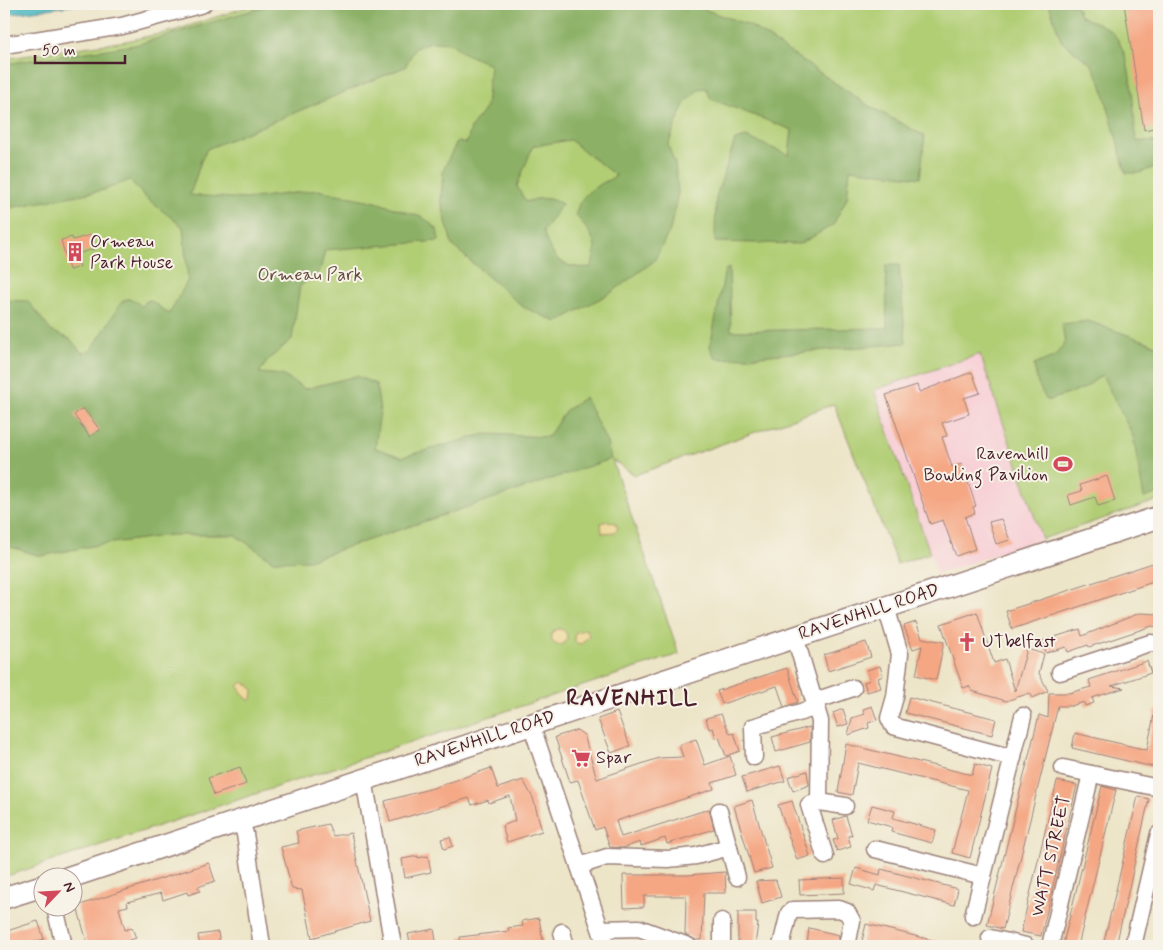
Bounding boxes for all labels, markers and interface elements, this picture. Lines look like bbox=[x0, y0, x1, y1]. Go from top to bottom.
scale bar bbox=[35, 32, 125, 64]
text: 50 m bbox=[42, 41, 76, 61]
place label: Ormeau Park House bbox=[90, 230, 173, 275]
building icon: Ormeau Park House bbox=[64, 241, 86, 263]
park label: Ormeau Park bbox=[258, 263, 362, 287]
place label: Ravenhill Bowling Pavilion bbox=[923, 442, 1048, 489]
sports icon: Ravenhill Bowling Pavilion bbox=[1052, 453, 1074, 475]
street label: RAVENHILL ROAD bbox=[796, 578, 942, 646]
place label: UTbelfast bbox=[982, 630, 1056, 654]
church icon: UTbelfast bbox=[956, 631, 978, 653]
district label: RAVENHILL bbox=[566, 685, 698, 713]
street label: RAVENHILL ROAD bbox=[412, 705, 558, 773]
place label: Spar bbox=[596, 746, 632, 770]
supermarket icon: Spar bbox=[570, 747, 592, 769]
street label: WATT STREET bbox=[1025, 793, 1077, 919]
north arrow bbox=[32, 868, 82, 918]
text: N bbox=[59, 879, 79, 895]

